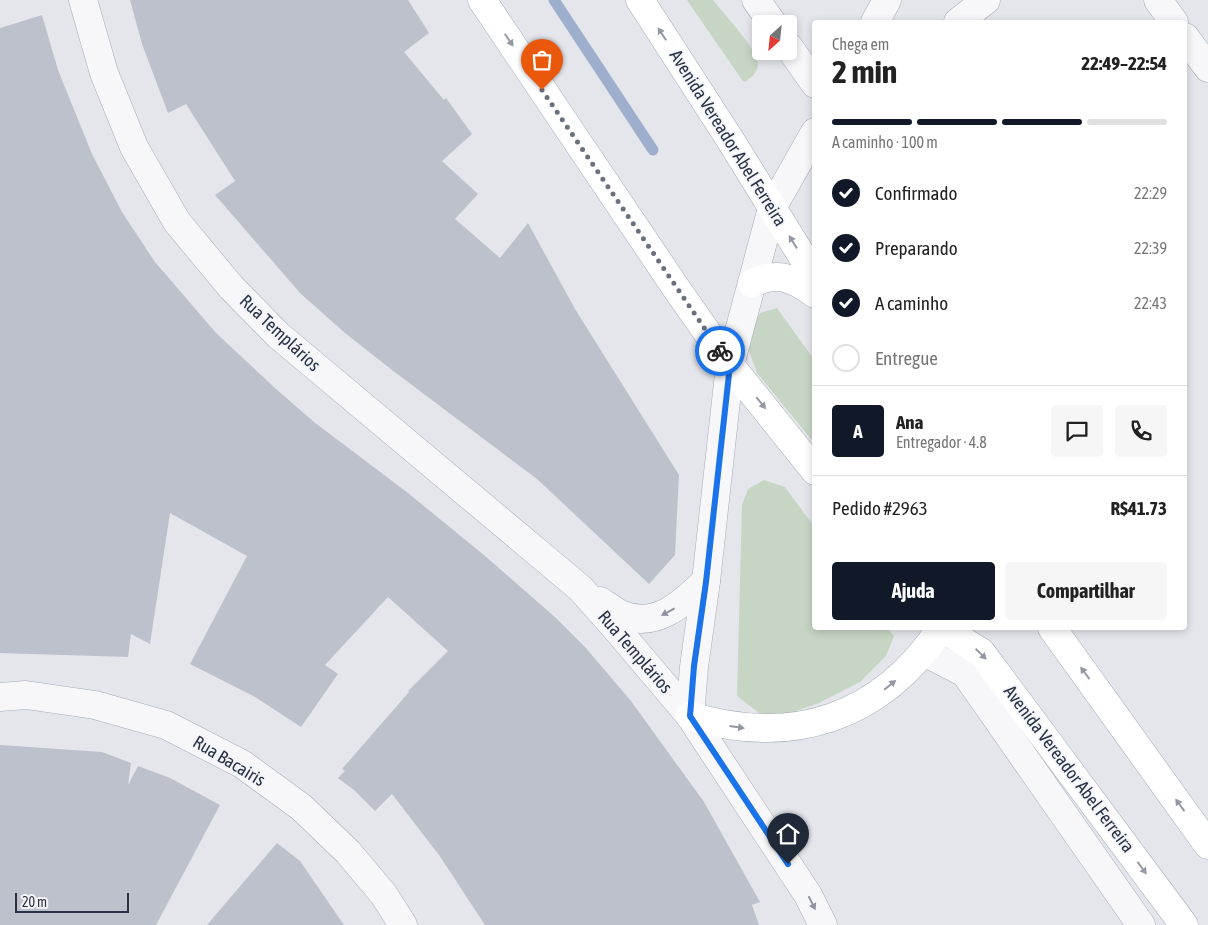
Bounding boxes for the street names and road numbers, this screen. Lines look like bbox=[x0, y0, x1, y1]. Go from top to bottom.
street label: Avenida Vereador Abel Ferreira bbox=[666, 46, 791, 230]
street label: Rua Templários bbox=[236, 290, 325, 375]
street label: Rua Templários bbox=[594, 606, 677, 697]
street label: Avenida Vereador Abel Ferreira bbox=[1000, 681, 1139, 856]
street label: Rua Bacairis bbox=[189, 731, 269, 790]

